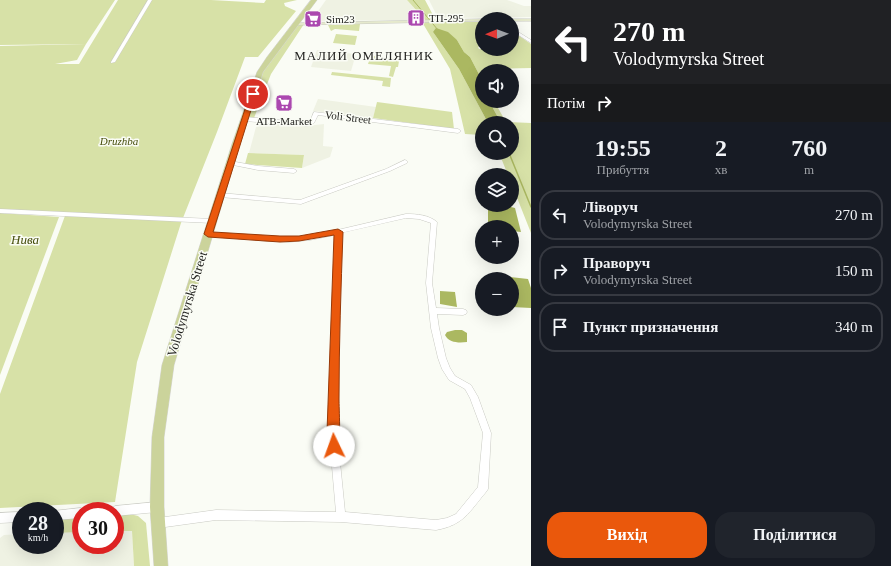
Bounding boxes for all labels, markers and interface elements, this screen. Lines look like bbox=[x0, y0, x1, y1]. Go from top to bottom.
building icon: ТП-295 bbox=[406, 8, 426, 28]
supermarket icon: Sim23 bbox=[303, 9, 323, 29]
place label: ТП-295 bbox=[429, 12, 464, 24]
north arrow bbox=[475, 12, 519, 56]
map controls bbox=[475, 12, 519, 316]
place label: Sim23 bbox=[326, 13, 355, 25]
icon: left bbox=[547, 16, 599, 68]
text: 270 m bbox=[613, 16, 685, 47]
district label: МАЛИЙ ОМЕЛЯНИК bbox=[294, 48, 434, 63]
text: Volodymyrska Street bbox=[613, 49, 764, 69]
button: sound bbox=[475, 64, 519, 108]
pin bbox=[236, 77, 270, 111]
icon: arrive bbox=[242, 83, 264, 105]
icon: right bbox=[593, 92, 615, 114]
supermarket icon: ATB-Market bbox=[274, 93, 294, 113]
text: Потім bbox=[547, 95, 585, 111]
street label: Voli Street bbox=[324, 108, 372, 126]
place label: ATB-Market bbox=[256, 115, 312, 127]
button: search bbox=[475, 116, 519, 160]
park label: Druzhba bbox=[99, 135, 139, 147]
text: 19:55 bbox=[595, 135, 651, 161]
text: 2 bbox=[715, 135, 727, 161]
text: 760 bbox=[791, 135, 827, 161]
text: Прибуття bbox=[597, 162, 649, 177]
text: хв bbox=[715, 162, 727, 177]
text: m bbox=[804, 162, 814, 177]
button: layers bbox=[475, 168, 519, 212]
text: Ліворуч bbox=[583, 199, 638, 215]
icon: left bbox=[549, 204, 571, 226]
text: 270 m bbox=[835, 207, 873, 223]
text: Volodymyrska Street bbox=[583, 216, 692, 231]
button: + bbox=[475, 220, 519, 264]
park label: Нива bbox=[10, 232, 39, 247]
street label: Volodymyrska Street bbox=[164, 249, 210, 358]
text: Праворуч bbox=[583, 255, 650, 271]
icon: right bbox=[549, 260, 571, 282]
text: 150 m bbox=[835, 263, 873, 279]
button: − bbox=[475, 272, 519, 316]
text: Volodymyrska Street bbox=[583, 272, 692, 287]
icon: arrive bbox=[549, 316, 571, 338]
text: Пункт призначення bbox=[583, 319, 718, 335]
text: 340 m bbox=[835, 319, 873, 335]
position arrow bbox=[313, 425, 355, 467]
speed limit sign: 30 bbox=[72, 502, 124, 554]
text: 28 bbox=[28, 512, 48, 534]
button: Вихід bbox=[547, 512, 707, 558]
button: Поділитися bbox=[715, 512, 875, 558]
text: km/h bbox=[28, 532, 48, 543]

